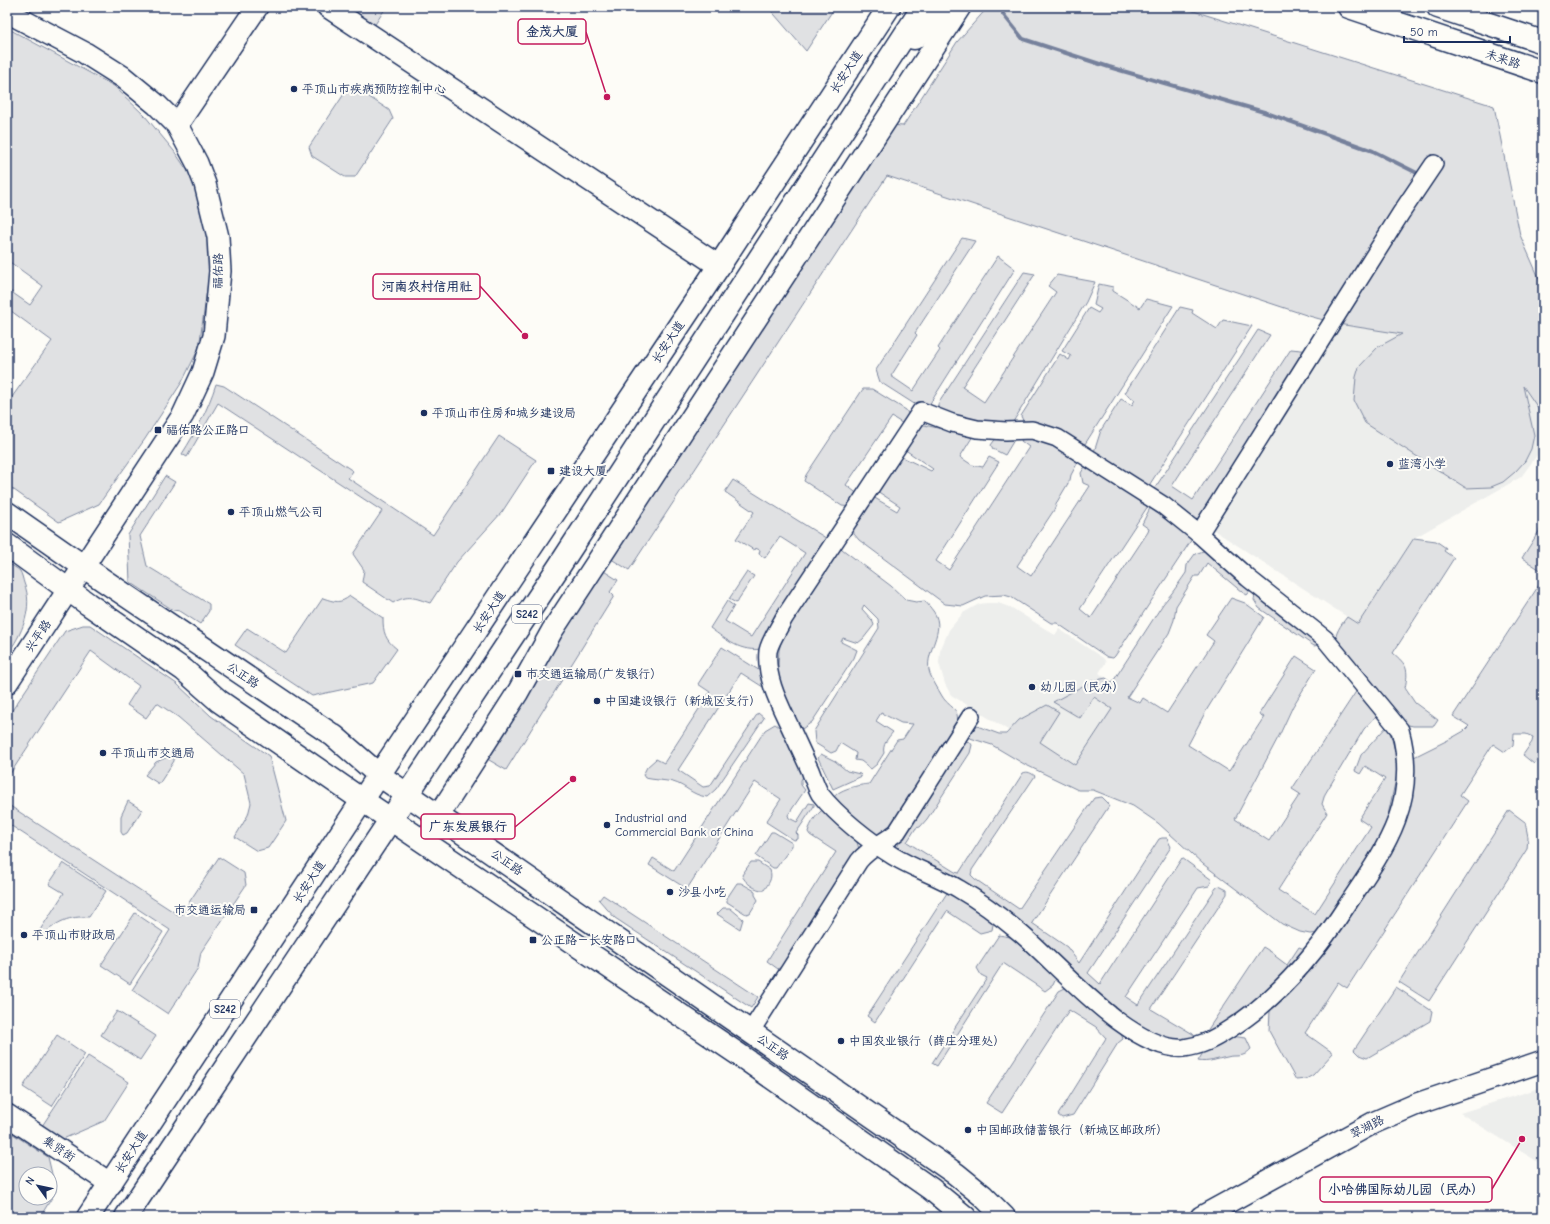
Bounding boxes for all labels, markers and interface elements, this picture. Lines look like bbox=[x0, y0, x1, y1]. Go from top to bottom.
scale bar bbox=[1404, 18, 1510, 44]
callout: 金茂大厦 bbox=[518, 19, 586, 44]
text: 金茂大厦 bbox=[526, 24, 578, 39]
text: 50 m bbox=[1410, 25, 1438, 39]
street label: 未来路 bbox=[1484, 47, 1522, 71]
street label: 长安大道 bbox=[827, 48, 865, 96]
place label: 平顶山市疾病预防控制中心 bbox=[302, 82, 446, 96]
marker: 平顶山市疾病预防控制中心 bbox=[289, 84, 299, 94]
street label: 福佑路 bbox=[211, 253, 225, 289]
callout: 河南农村信用社 bbox=[373, 274, 480, 299]
text: 河南农村信用社 bbox=[381, 279, 473, 294]
street label: 长安大道 bbox=[649, 318, 687, 366]
place label: 平顶山市住房和城乡建设局 bbox=[432, 406, 576, 420]
marker: 平顶山市住房和城乡建设局 bbox=[419, 408, 429, 418]
place label: 福佑路公正路口 bbox=[166, 423, 250, 437]
marker: 福佑路公正路口 bbox=[153, 425, 163, 435]
place label: 蓝湾小学 bbox=[1398, 457, 1446, 471]
marker: 蓝湾小学 bbox=[1385, 459, 1395, 469]
place label: 建设大厦 bbox=[559, 464, 607, 478]
marker: 建设大厦 bbox=[546, 466, 556, 476]
place label: 平顶山燃气公司 bbox=[239, 505, 323, 519]
marker: 平顶山燃气公司 bbox=[226, 507, 236, 517]
street label: 长安大道 bbox=[470, 588, 508, 636]
road number: S242 bbox=[512, 605, 542, 623]
street label: 兴平路 bbox=[22, 617, 54, 655]
street label: 公正路 bbox=[224, 659, 262, 691]
place label: 市交通运输局(广发银行) bbox=[526, 667, 654, 681]
marker: 市交通运输局(广发银行) bbox=[513, 669, 523, 679]
place label: 幼儿园（民办） bbox=[1040, 680, 1124, 694]
marker: 幼儿园（民办） bbox=[1027, 682, 1037, 692]
place label: 中国建设银行（新城区支行） bbox=[605, 694, 761, 708]
marker: 中国建设银行（新城区支行） bbox=[592, 696, 602, 706]
place label: 平顶山市交通局 bbox=[111, 746, 195, 760]
marker: 平顶山市交通局 bbox=[98, 748, 108, 758]
place label: Industrial and Commercial Bank of China bbox=[615, 811, 753, 839]
callout: 广东发展银行 bbox=[421, 814, 515, 839]
text: 广东发展银行 bbox=[429, 819, 507, 834]
marker: Industrial and Commercial Bank of China bbox=[602, 820, 612, 830]
street label: 公正路 bbox=[488, 846, 526, 878]
street label: 长安大道 bbox=[290, 858, 328, 906]
place label: 沙县小吃 bbox=[678, 885, 726, 899]
marker: 沙县小吃 bbox=[665, 887, 675, 897]
place label: 市交通运输局 bbox=[174, 903, 246, 917]
marker: 市交通运输局 bbox=[249, 905, 259, 915]
place label: 平顶山市财政局 bbox=[32, 928, 116, 942]
marker: 平顶山市财政局 bbox=[19, 930, 29, 940]
place label: 公正路－长安路口 bbox=[541, 933, 637, 947]
marker: 公正路－长安路口 bbox=[528, 935, 538, 945]
road number: S242 bbox=[210, 1000, 240, 1018]
street label: 公正路 bbox=[754, 1031, 792, 1063]
place label: 中国农业银行（薛庄分理处） bbox=[849, 1034, 1005, 1048]
marker: 中国农业银行（薛庄分理处） bbox=[836, 1036, 846, 1046]
street label: 翠湖路 bbox=[1348, 1113, 1386, 1141]
place label: 中国邮政储蓄银行（新城区邮政所） bbox=[976, 1123, 1168, 1137]
marker: 中国邮政储蓄银行（新城区邮政所） bbox=[963, 1125, 973, 1135]
street label: 长安大道 bbox=[112, 1128, 150, 1176]
street label: 集贤街 bbox=[40, 1133, 78, 1165]
north arrow bbox=[18, 1166, 58, 1206]
text: N bbox=[23, 1174, 37, 1187]
callout: 小哈佛国际幼儿园（民办） bbox=[1320, 1177, 1492, 1202]
text: 小哈佛国际幼儿园（民办） bbox=[1328, 1182, 1484, 1197]

